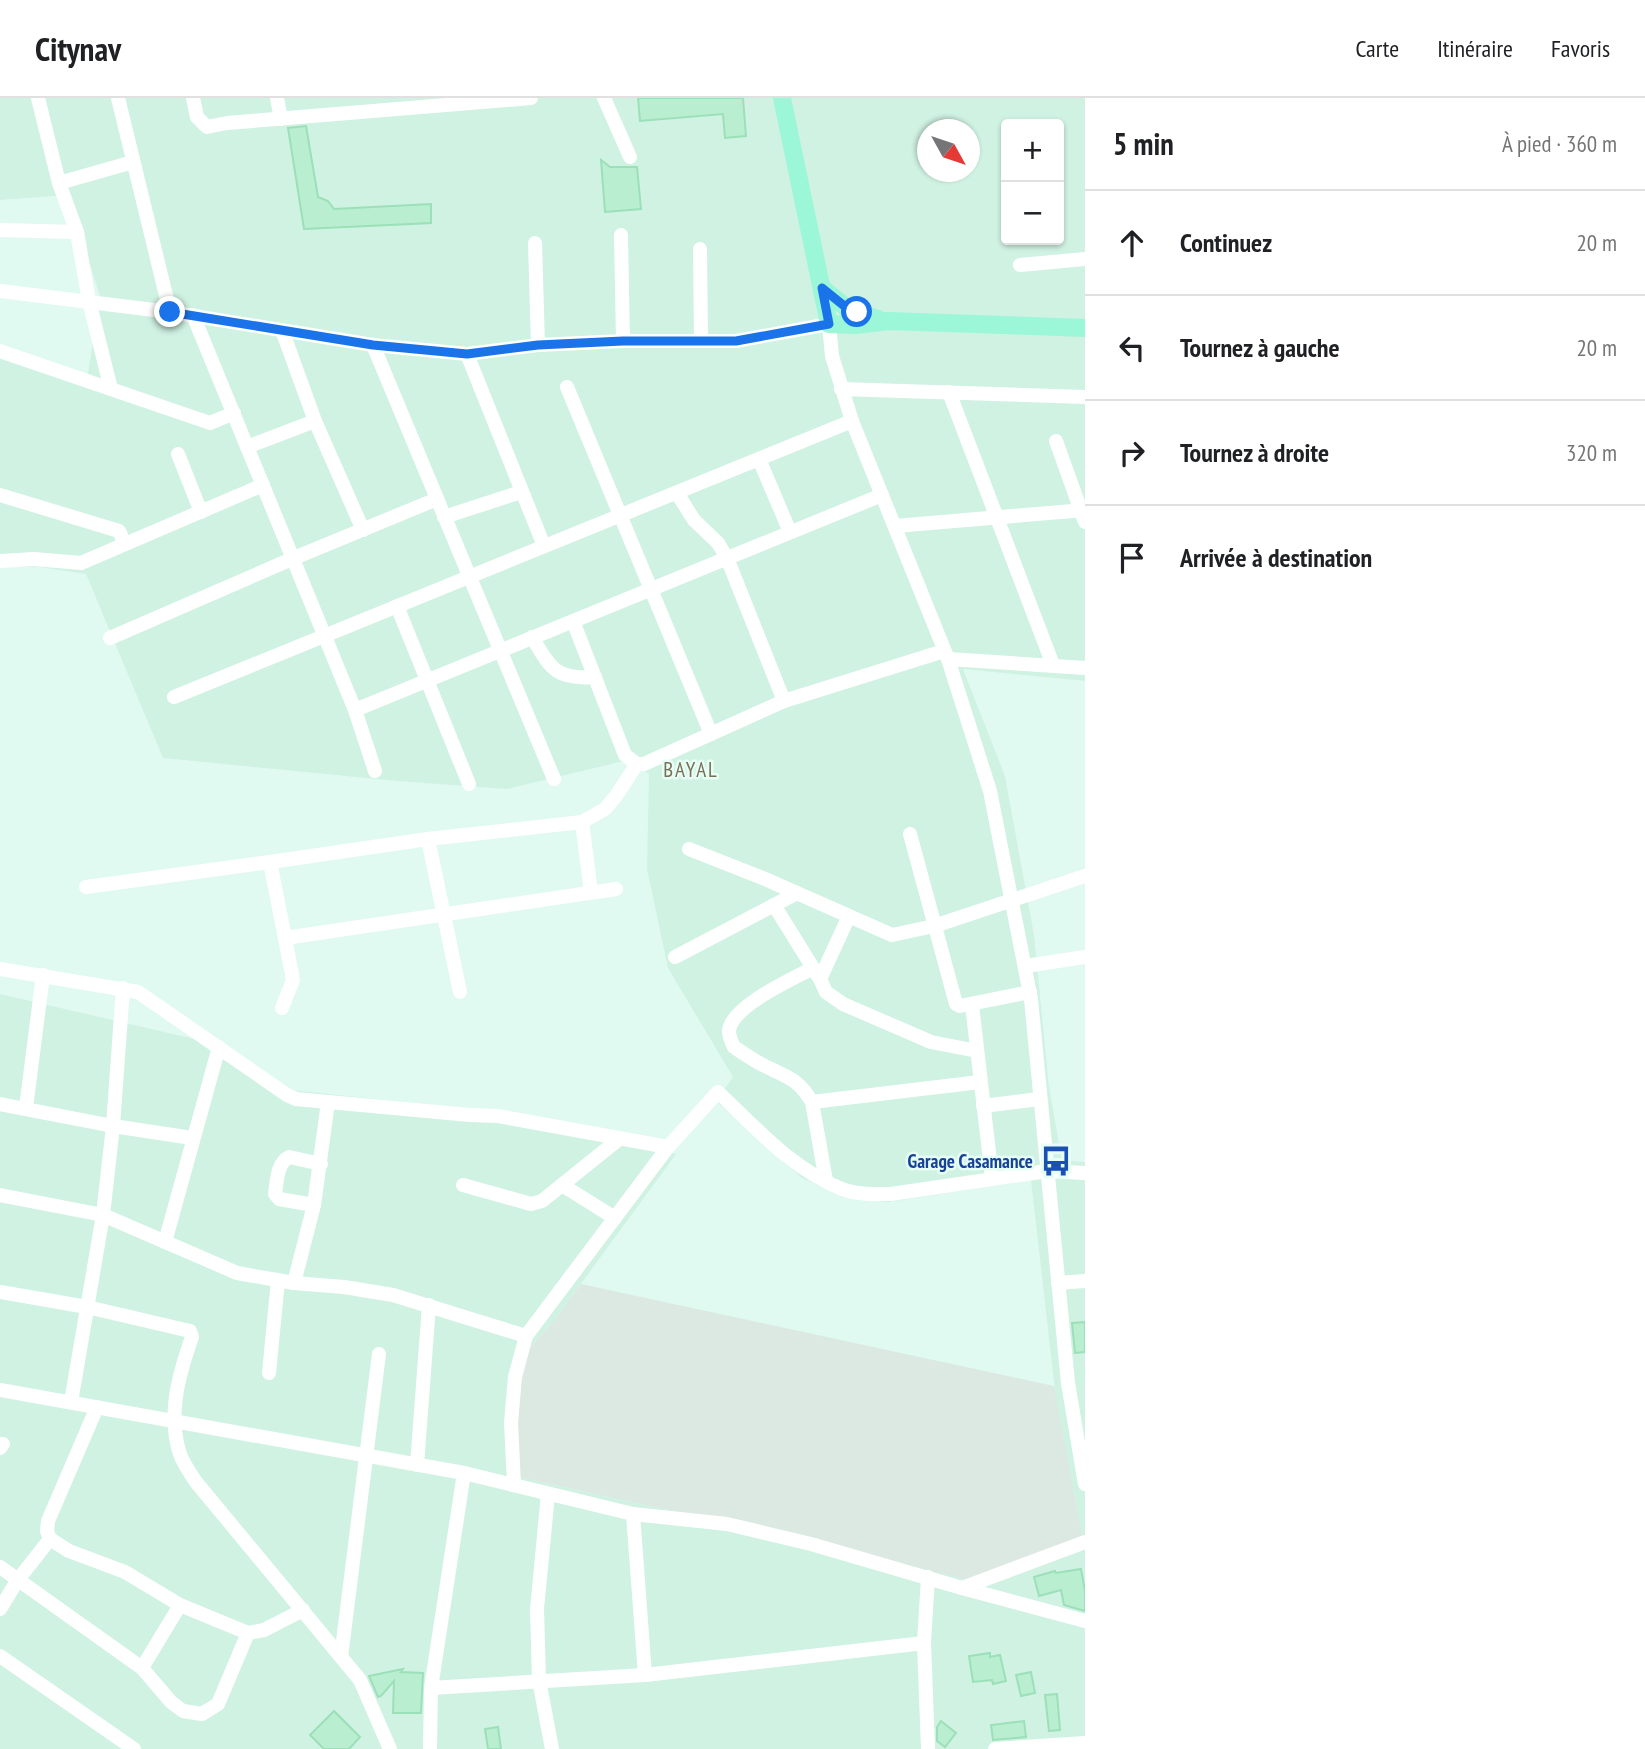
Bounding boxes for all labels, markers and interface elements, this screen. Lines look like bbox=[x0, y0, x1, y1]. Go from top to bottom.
text: Citynav bbox=[35, 27, 121, 70]
text: Carte bbox=[1355, 33, 1399, 64]
text: Itinéraire bbox=[1437, 33, 1513, 64]
text: Favoris bbox=[1551, 33, 1610, 64]
north arrow bbox=[917, 119, 980, 182]
map controls bbox=[1001, 119, 1064, 245]
button: + bbox=[1001, 119, 1064, 182]
text: 5 min bbox=[1113, 124, 1174, 163]
text: À pied · 360 m bbox=[1502, 129, 1617, 158]
button: − bbox=[1001, 182, 1064, 245]
icon: ahead bbox=[1113, 224, 1151, 262]
text: Continuez bbox=[1180, 226, 1272, 259]
text: 20 m bbox=[1576, 228, 1617, 257]
route end bbox=[154, 296, 185, 327]
route start bbox=[841, 296, 872, 327]
icon: left bbox=[1113, 329, 1151, 367]
text: Tournez à gauche bbox=[1180, 331, 1340, 364]
text: 20 m bbox=[1576, 333, 1617, 362]
icon: right bbox=[1113, 434, 1151, 472]
text: Tournez à droite bbox=[1180, 436, 1329, 469]
text: 320 m bbox=[1566, 438, 1617, 467]
icon: arrive bbox=[1113, 539, 1151, 577]
text: Arrivée à destination bbox=[1180, 541, 1372, 574]
district label: BAYAL bbox=[663, 756, 719, 783]
bus stop icon: Garage Casamance bbox=[1039, 1144, 1073, 1178]
place label: Garage Casamance bbox=[908, 1149, 1033, 1173]

